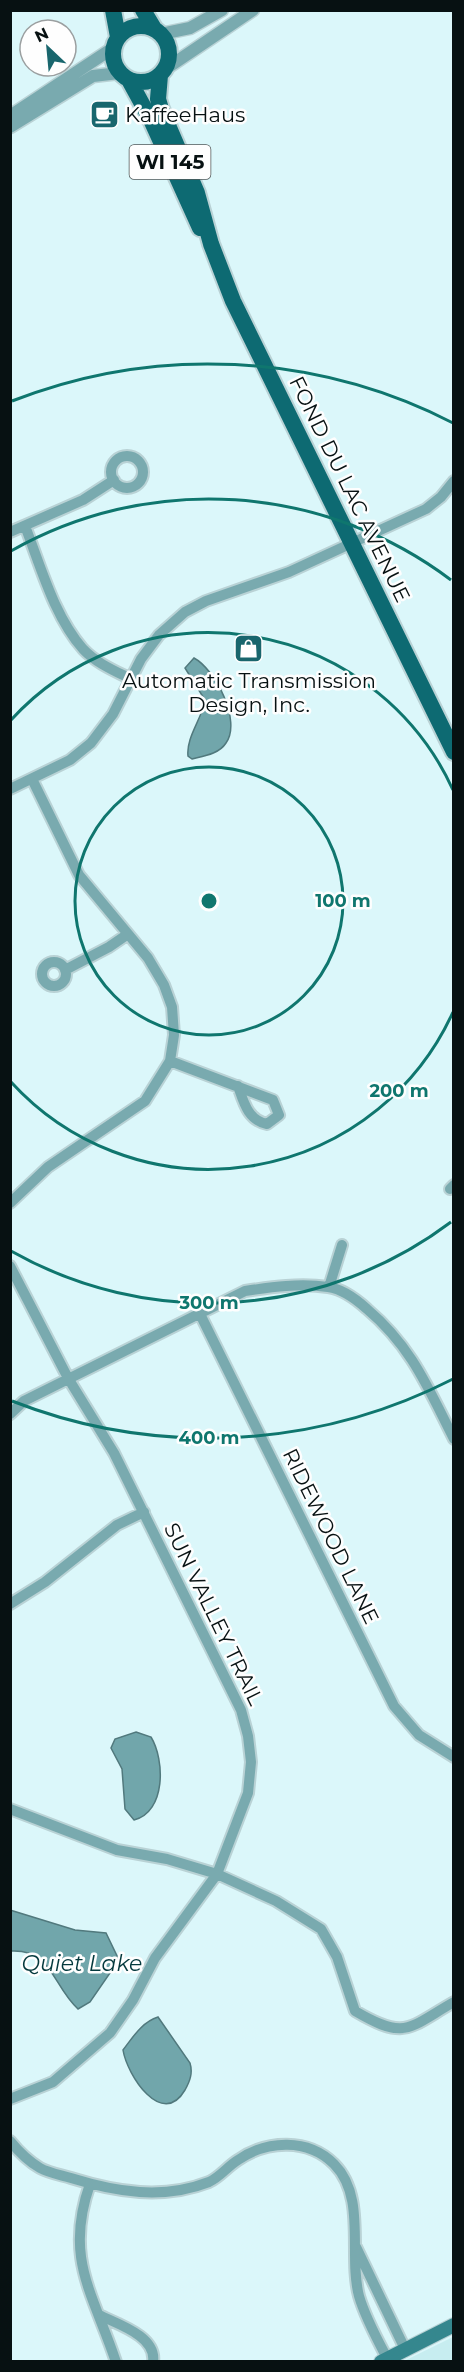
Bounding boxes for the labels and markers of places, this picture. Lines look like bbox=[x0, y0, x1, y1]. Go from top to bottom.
cafe icon: KaffeeHaus bbox=[88, 98, 120, 130]
place label: KaffeeHaus bbox=[125, 102, 245, 127]
shop icon: Automatic Transmission Design, Inc. bbox=[233, 633, 265, 665]
place label: Automatic Transmission Design, Inc. bbox=[122, 668, 376, 717]
centre of rings bbox=[199, 891, 219, 911]

